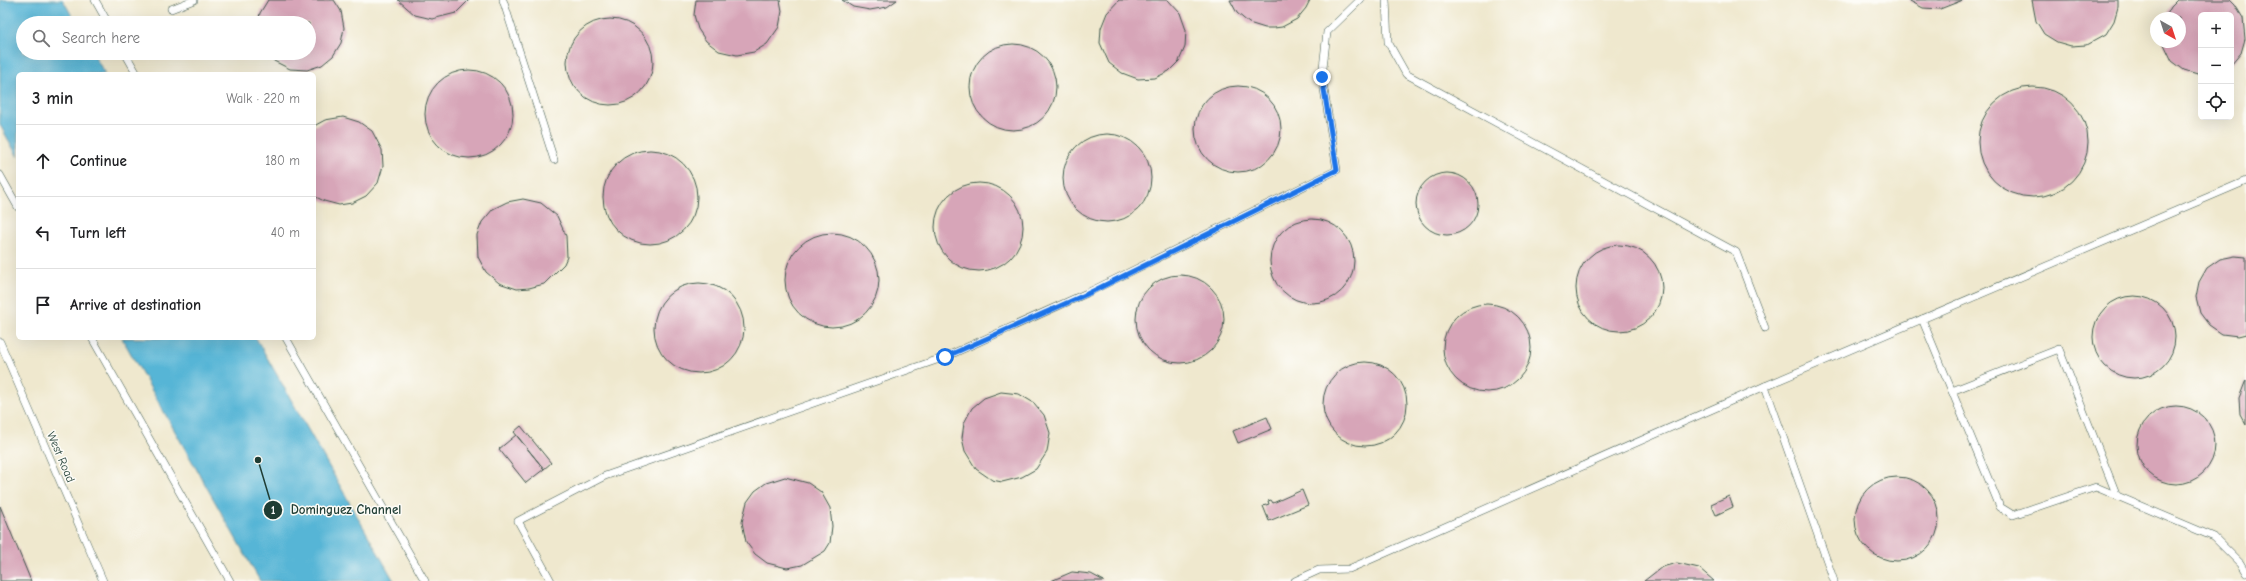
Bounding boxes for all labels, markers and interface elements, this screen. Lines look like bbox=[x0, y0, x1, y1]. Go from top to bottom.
north arrow bbox=[2150, 12, 2186, 48]
map controls bbox=[2198, 12, 2234, 120]
button: + bbox=[2198, 12, 2234, 48]
search box bbox=[16, 16, 316, 60]
icon: search bbox=[30, 27, 52, 49]
text: Search here bbox=[62, 29, 140, 47]
button: − bbox=[2198, 48, 2234, 84]
route end bbox=[1313, 68, 1331, 86]
button: locate bbox=[2198, 84, 2234, 120]
text: 3 min bbox=[32, 89, 73, 108]
text: Walk · 220 m bbox=[226, 91, 300, 106]
icon: ahead bbox=[32, 150, 54, 172]
text: Continue bbox=[70, 152, 127, 170]
text: 180 m bbox=[265, 153, 300, 168]
icon: left bbox=[32, 222, 54, 244]
text: Turn left bbox=[70, 224, 126, 242]
text: 40 m bbox=[271, 225, 300, 240]
icon: arrive bbox=[32, 294, 54, 316]
text: Arrive at destination bbox=[70, 296, 201, 314]
route start bbox=[936, 348, 954, 366]
street label: West Road bbox=[44, 429, 78, 485]
callout: Dominguez Channel bbox=[263, 497, 410, 522]
text: Dominguez Channel bbox=[291, 502, 401, 517]
text: 1 bbox=[271, 503, 276, 517]

